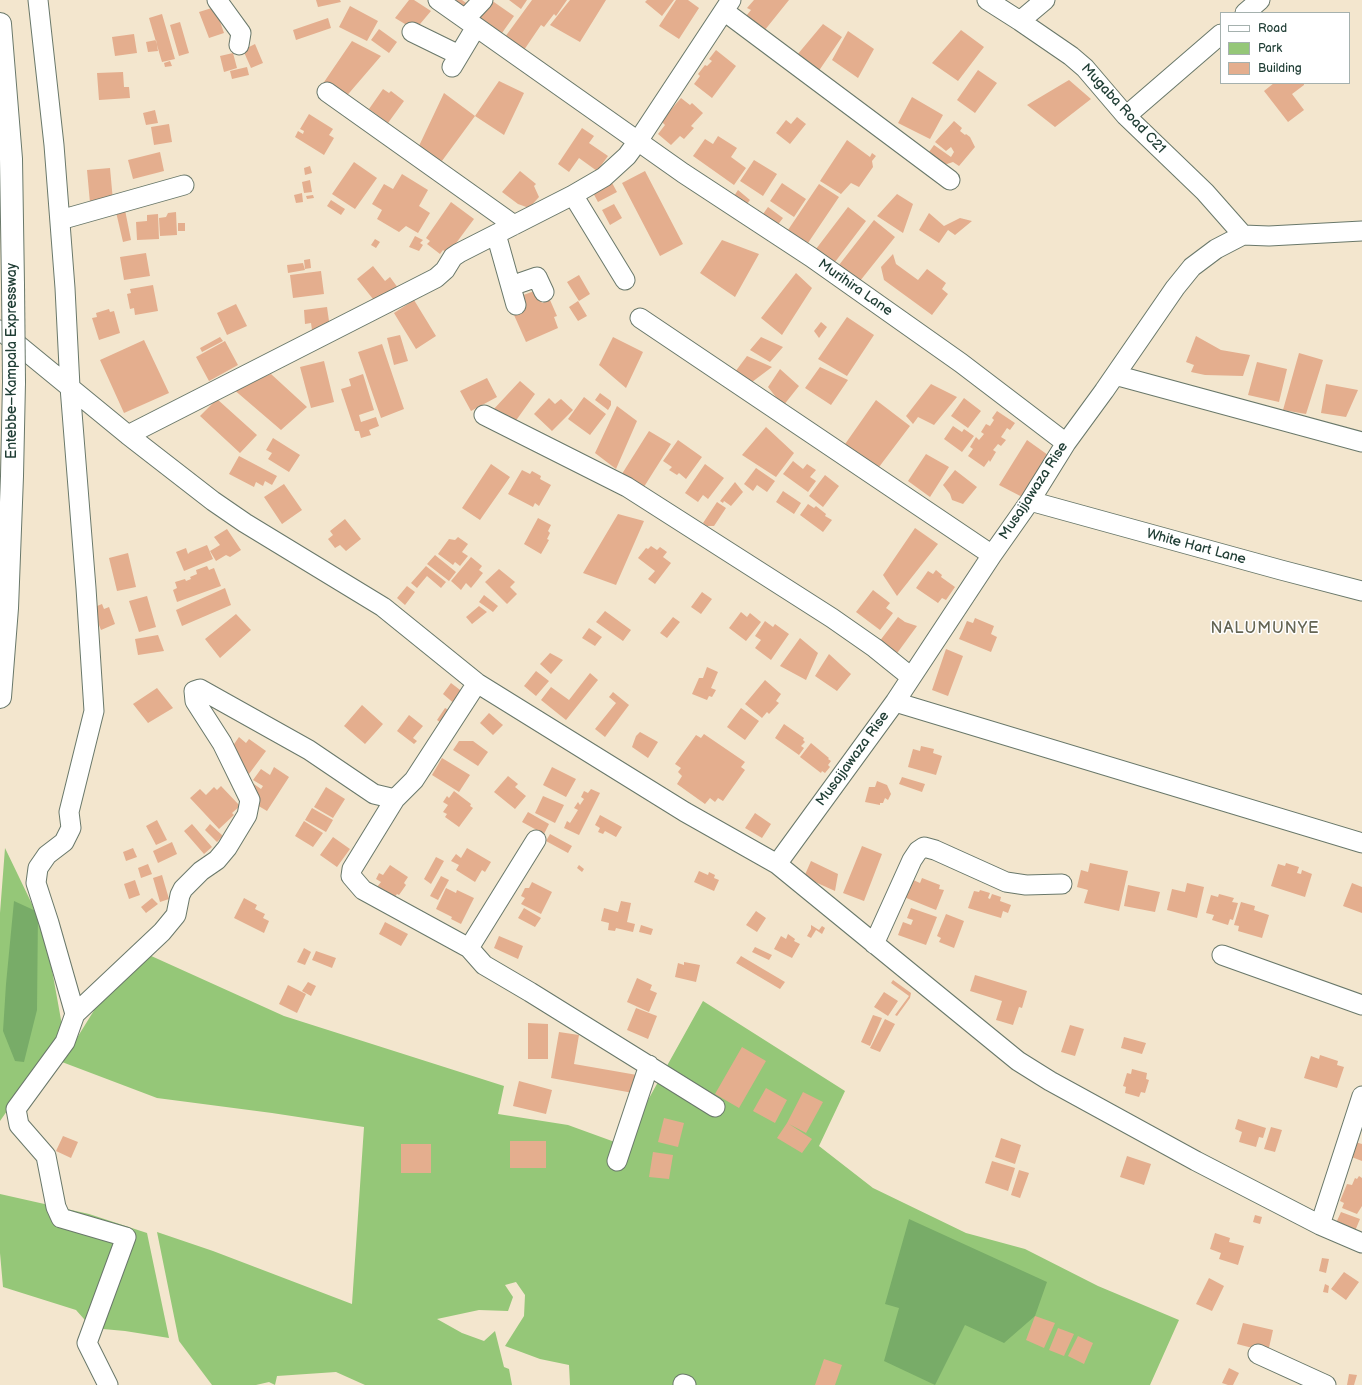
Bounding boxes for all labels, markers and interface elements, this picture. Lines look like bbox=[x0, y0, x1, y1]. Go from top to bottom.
legend bbox=[1220, 12, 1350, 84]
text: Road bbox=[1258, 21, 1287, 36]
text: Park bbox=[1258, 41, 1282, 56]
street label: Mugaba Road C21 bbox=[1077, 61, 1169, 157]
text: Building bbox=[1258, 61, 1302, 76]
street label: Murihira Lane bbox=[814, 256, 896, 320]
street label: Entebbe–Kampala Expressway bbox=[4, 263, 20, 459]
street label: Musajjawaza Rise bbox=[996, 439, 1072, 543]
street label: White Hart Lane bbox=[1144, 526, 1248, 568]
district label: NALUMUNYE bbox=[1210, 619, 1320, 639]
street label: Musajjawaza Rise bbox=[813, 708, 893, 810]

